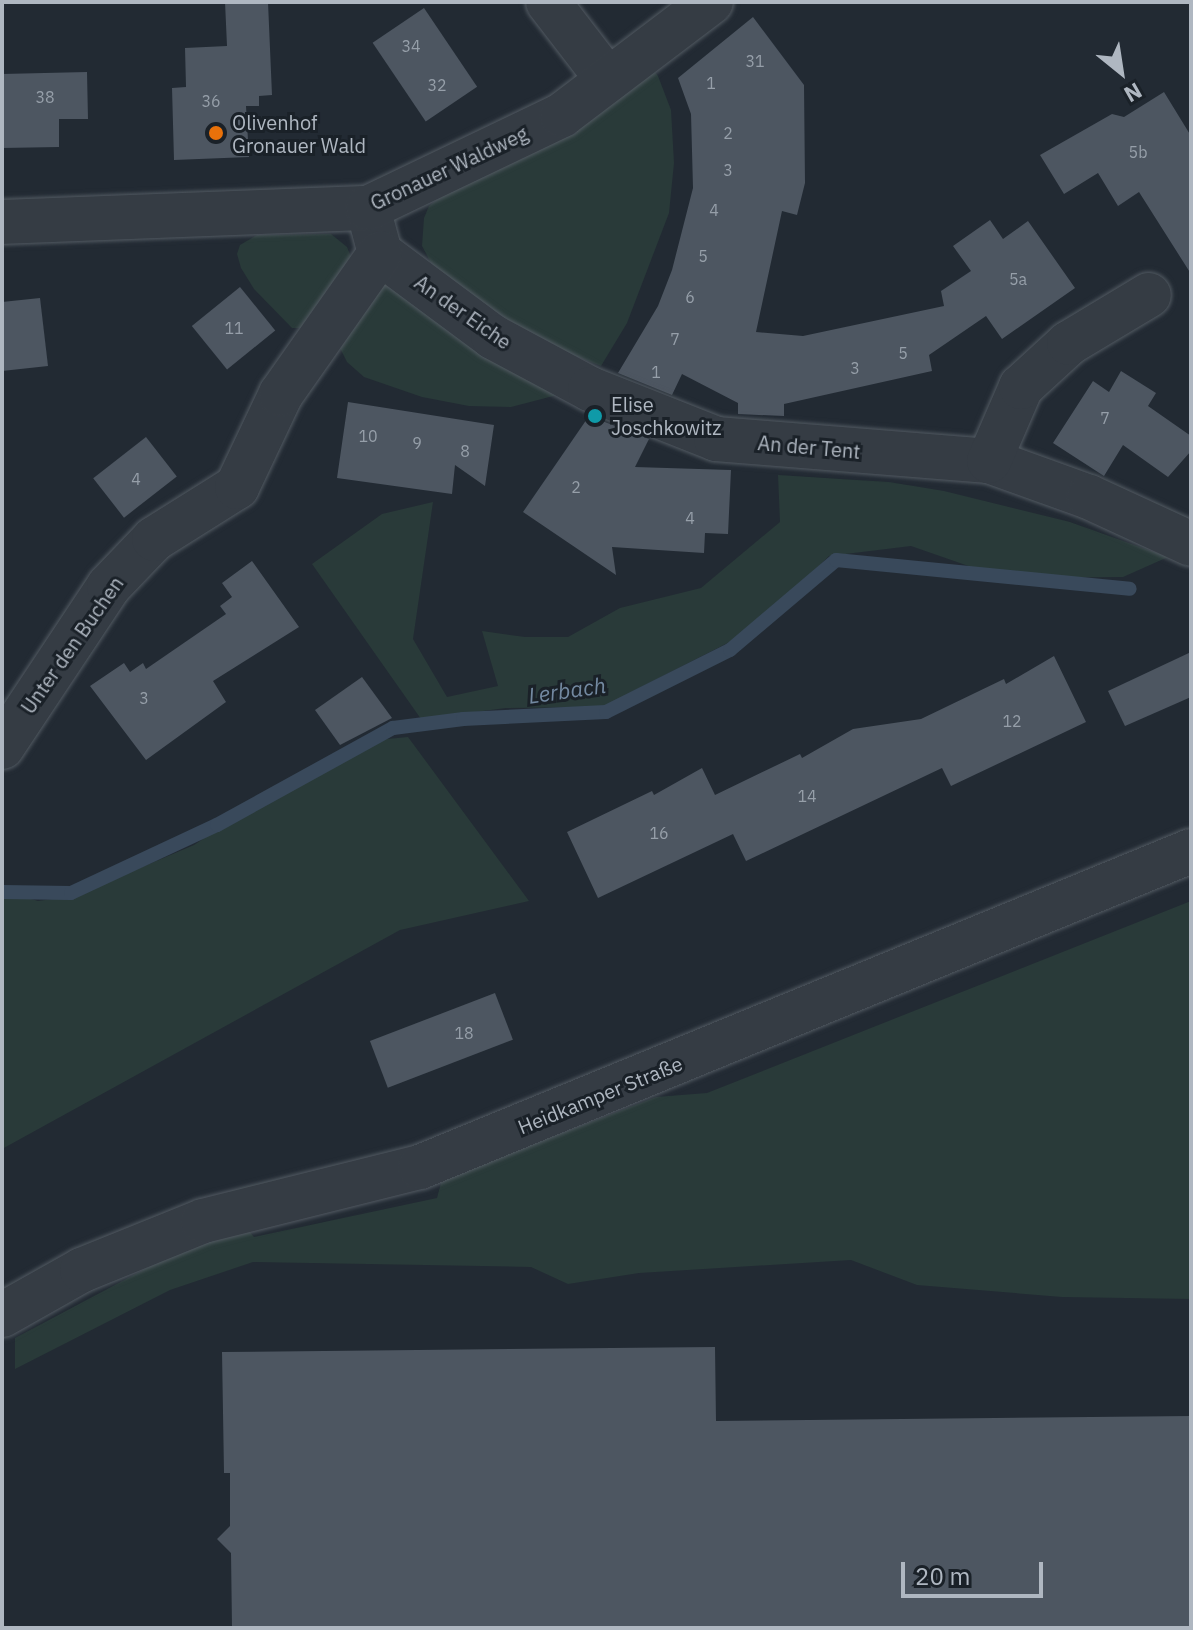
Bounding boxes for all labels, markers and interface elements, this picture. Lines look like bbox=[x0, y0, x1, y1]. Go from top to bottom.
north arrow bbox=[1081, 32, 1161, 112]
house number: 34 bbox=[401, 36, 421, 56]
house number: 31 bbox=[745, 51, 765, 71]
house number: 1 bbox=[706, 73, 716, 93]
house number: 32 bbox=[427, 75, 447, 95]
text: N bbox=[1119, 77, 1147, 110]
house number: 38 bbox=[35, 87, 55, 107]
house number: 36 bbox=[201, 91, 221, 111]
place label: Olivenhof Gronauer Wald bbox=[232, 110, 366, 157]
street label: Gronauer Waldweg bbox=[366, 121, 532, 215]
house number: 2 bbox=[723, 123, 733, 143]
marker: Olivenhof Gronauer Wald bbox=[207, 124, 225, 142]
house number: 5b bbox=[1129, 142, 1147, 162]
house number: 3 bbox=[723, 160, 733, 180]
house number: 4 bbox=[709, 200, 719, 220]
house number: 5 bbox=[698, 246, 708, 266]
house number: 5a bbox=[1009, 269, 1027, 289]
street label: An der Eiche bbox=[410, 270, 516, 354]
house number: 6 bbox=[685, 287, 695, 307]
house number: 11 bbox=[224, 318, 244, 338]
house number: 7 bbox=[670, 329, 680, 349]
house number: 5 bbox=[898, 343, 908, 363]
house number: 3 bbox=[850, 358, 860, 378]
house number: 1 bbox=[651, 362, 661, 382]
place label: Elise Joschkowitz bbox=[611, 392, 722, 439]
marker: Elise Joschkowitz bbox=[586, 407, 604, 425]
house number: 7 bbox=[1100, 408, 1110, 428]
house number: 10 bbox=[358, 426, 378, 446]
street label: An der Tent bbox=[757, 431, 861, 463]
house number: 9 bbox=[412, 433, 422, 453]
house number: 8 bbox=[460, 441, 470, 461]
house number: 4 bbox=[131, 469, 141, 489]
house number: 2 bbox=[571, 477, 581, 497]
house number: 4 bbox=[685, 508, 695, 528]
street label: Unter den Buchen bbox=[16, 572, 128, 718]
water label: Lerbach bbox=[526, 671, 608, 709]
house number: 3 bbox=[139, 688, 149, 708]
house number: 12 bbox=[1002, 711, 1022, 731]
house number: 14 bbox=[797, 786, 817, 806]
house number: 16 bbox=[649, 823, 669, 843]
house number: 18 bbox=[454, 1023, 474, 1043]
street label: Heidkamper Straße bbox=[514, 1051, 686, 1139]
scale bar bbox=[905, 1546, 1047, 1596]
text: 20 m bbox=[915, 1560, 970, 1592]

